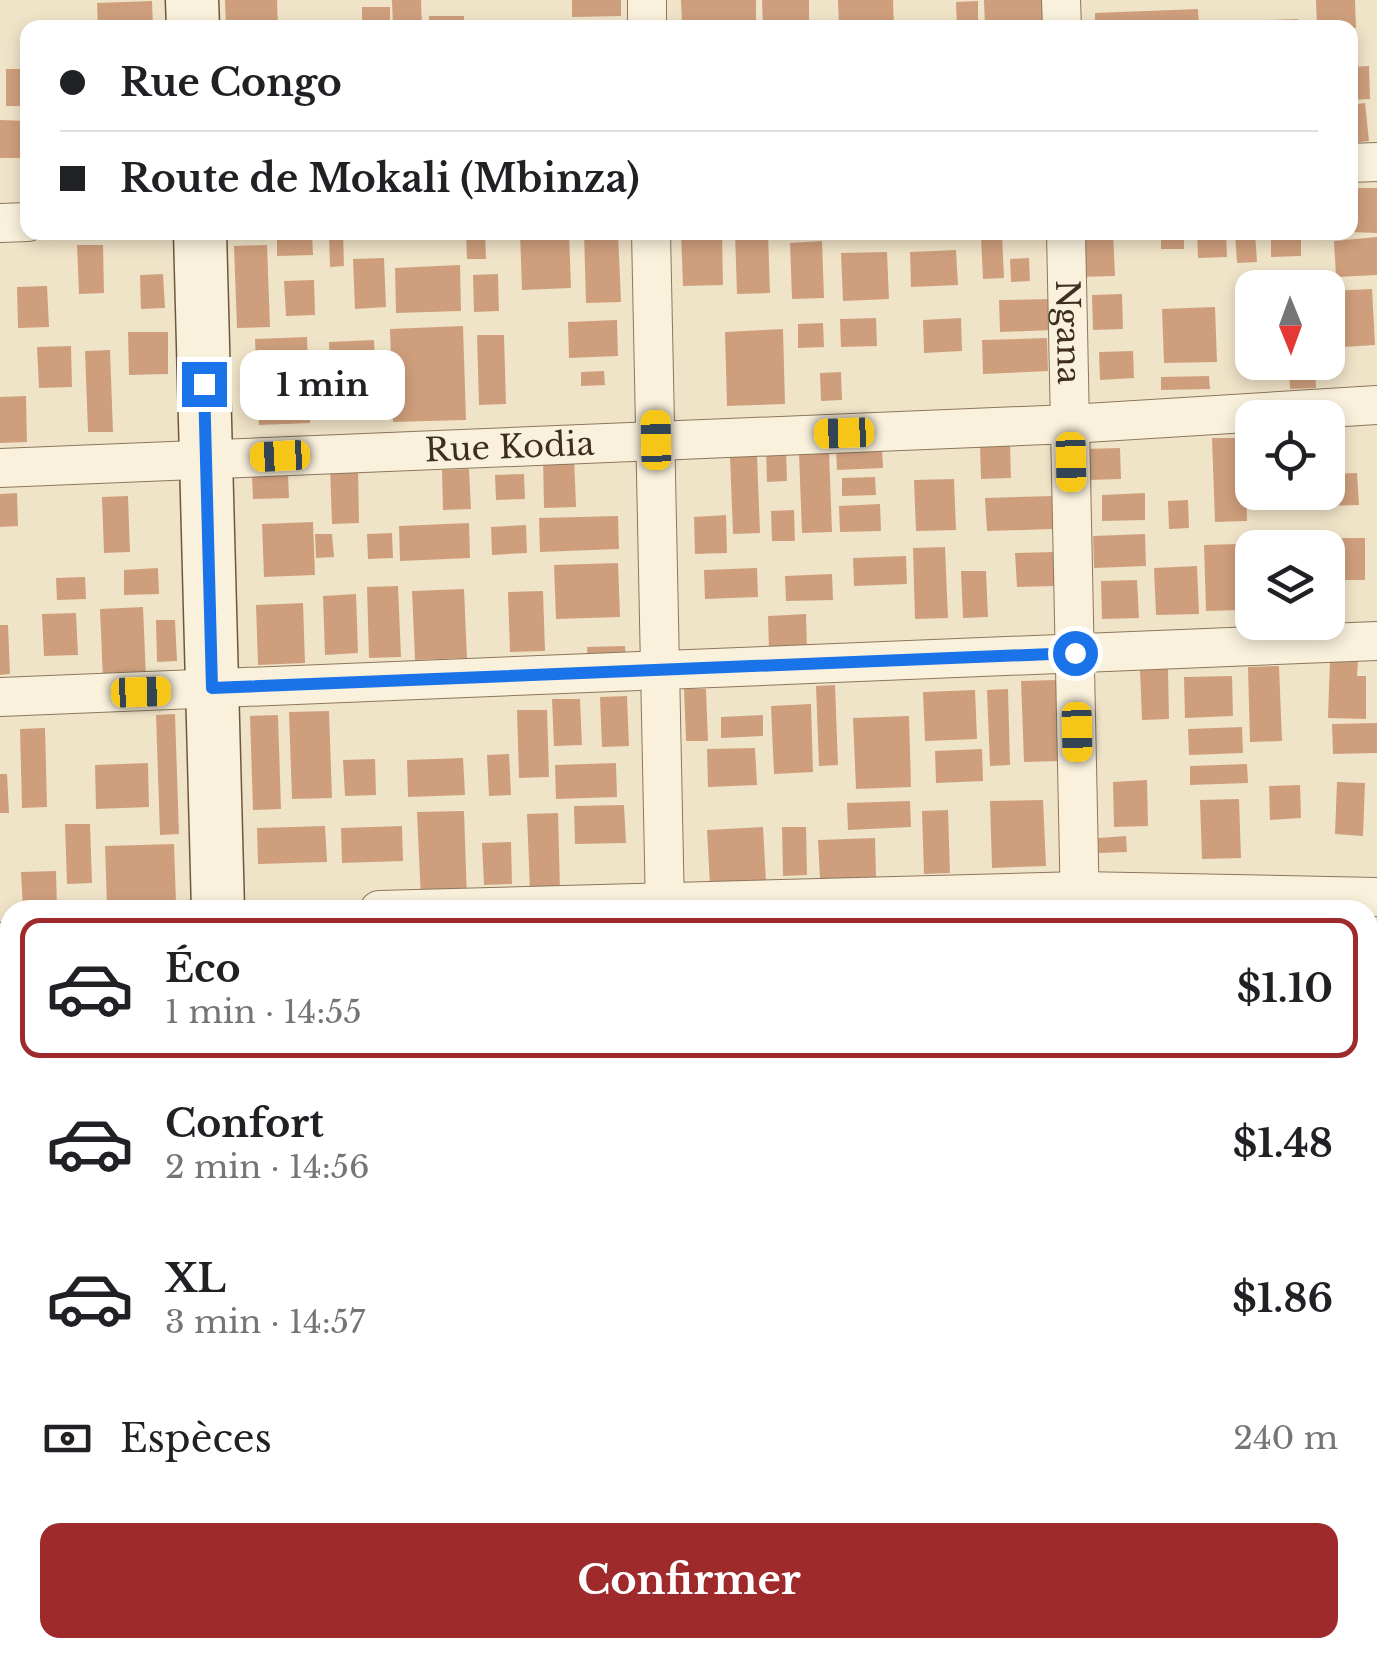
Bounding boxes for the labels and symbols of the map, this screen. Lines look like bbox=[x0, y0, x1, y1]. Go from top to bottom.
north arrow bbox=[1235, 270, 1345, 380]
street label: Ngana bbox=[1047, 279, 1089, 385]
callout: 1 min bbox=[239, 349, 404, 419]
route end bbox=[182, 362, 227, 407]
car bbox=[640, 410, 672, 470]
car bbox=[813, 417, 875, 449]
street label: Rue Kodia bbox=[424, 424, 595, 471]
car bbox=[1055, 432, 1087, 492]
car bbox=[249, 439, 311, 473]
route start bbox=[1053, 631, 1098, 676]
car bbox=[110, 676, 172, 708]
car bbox=[1061, 702, 1093, 762]

